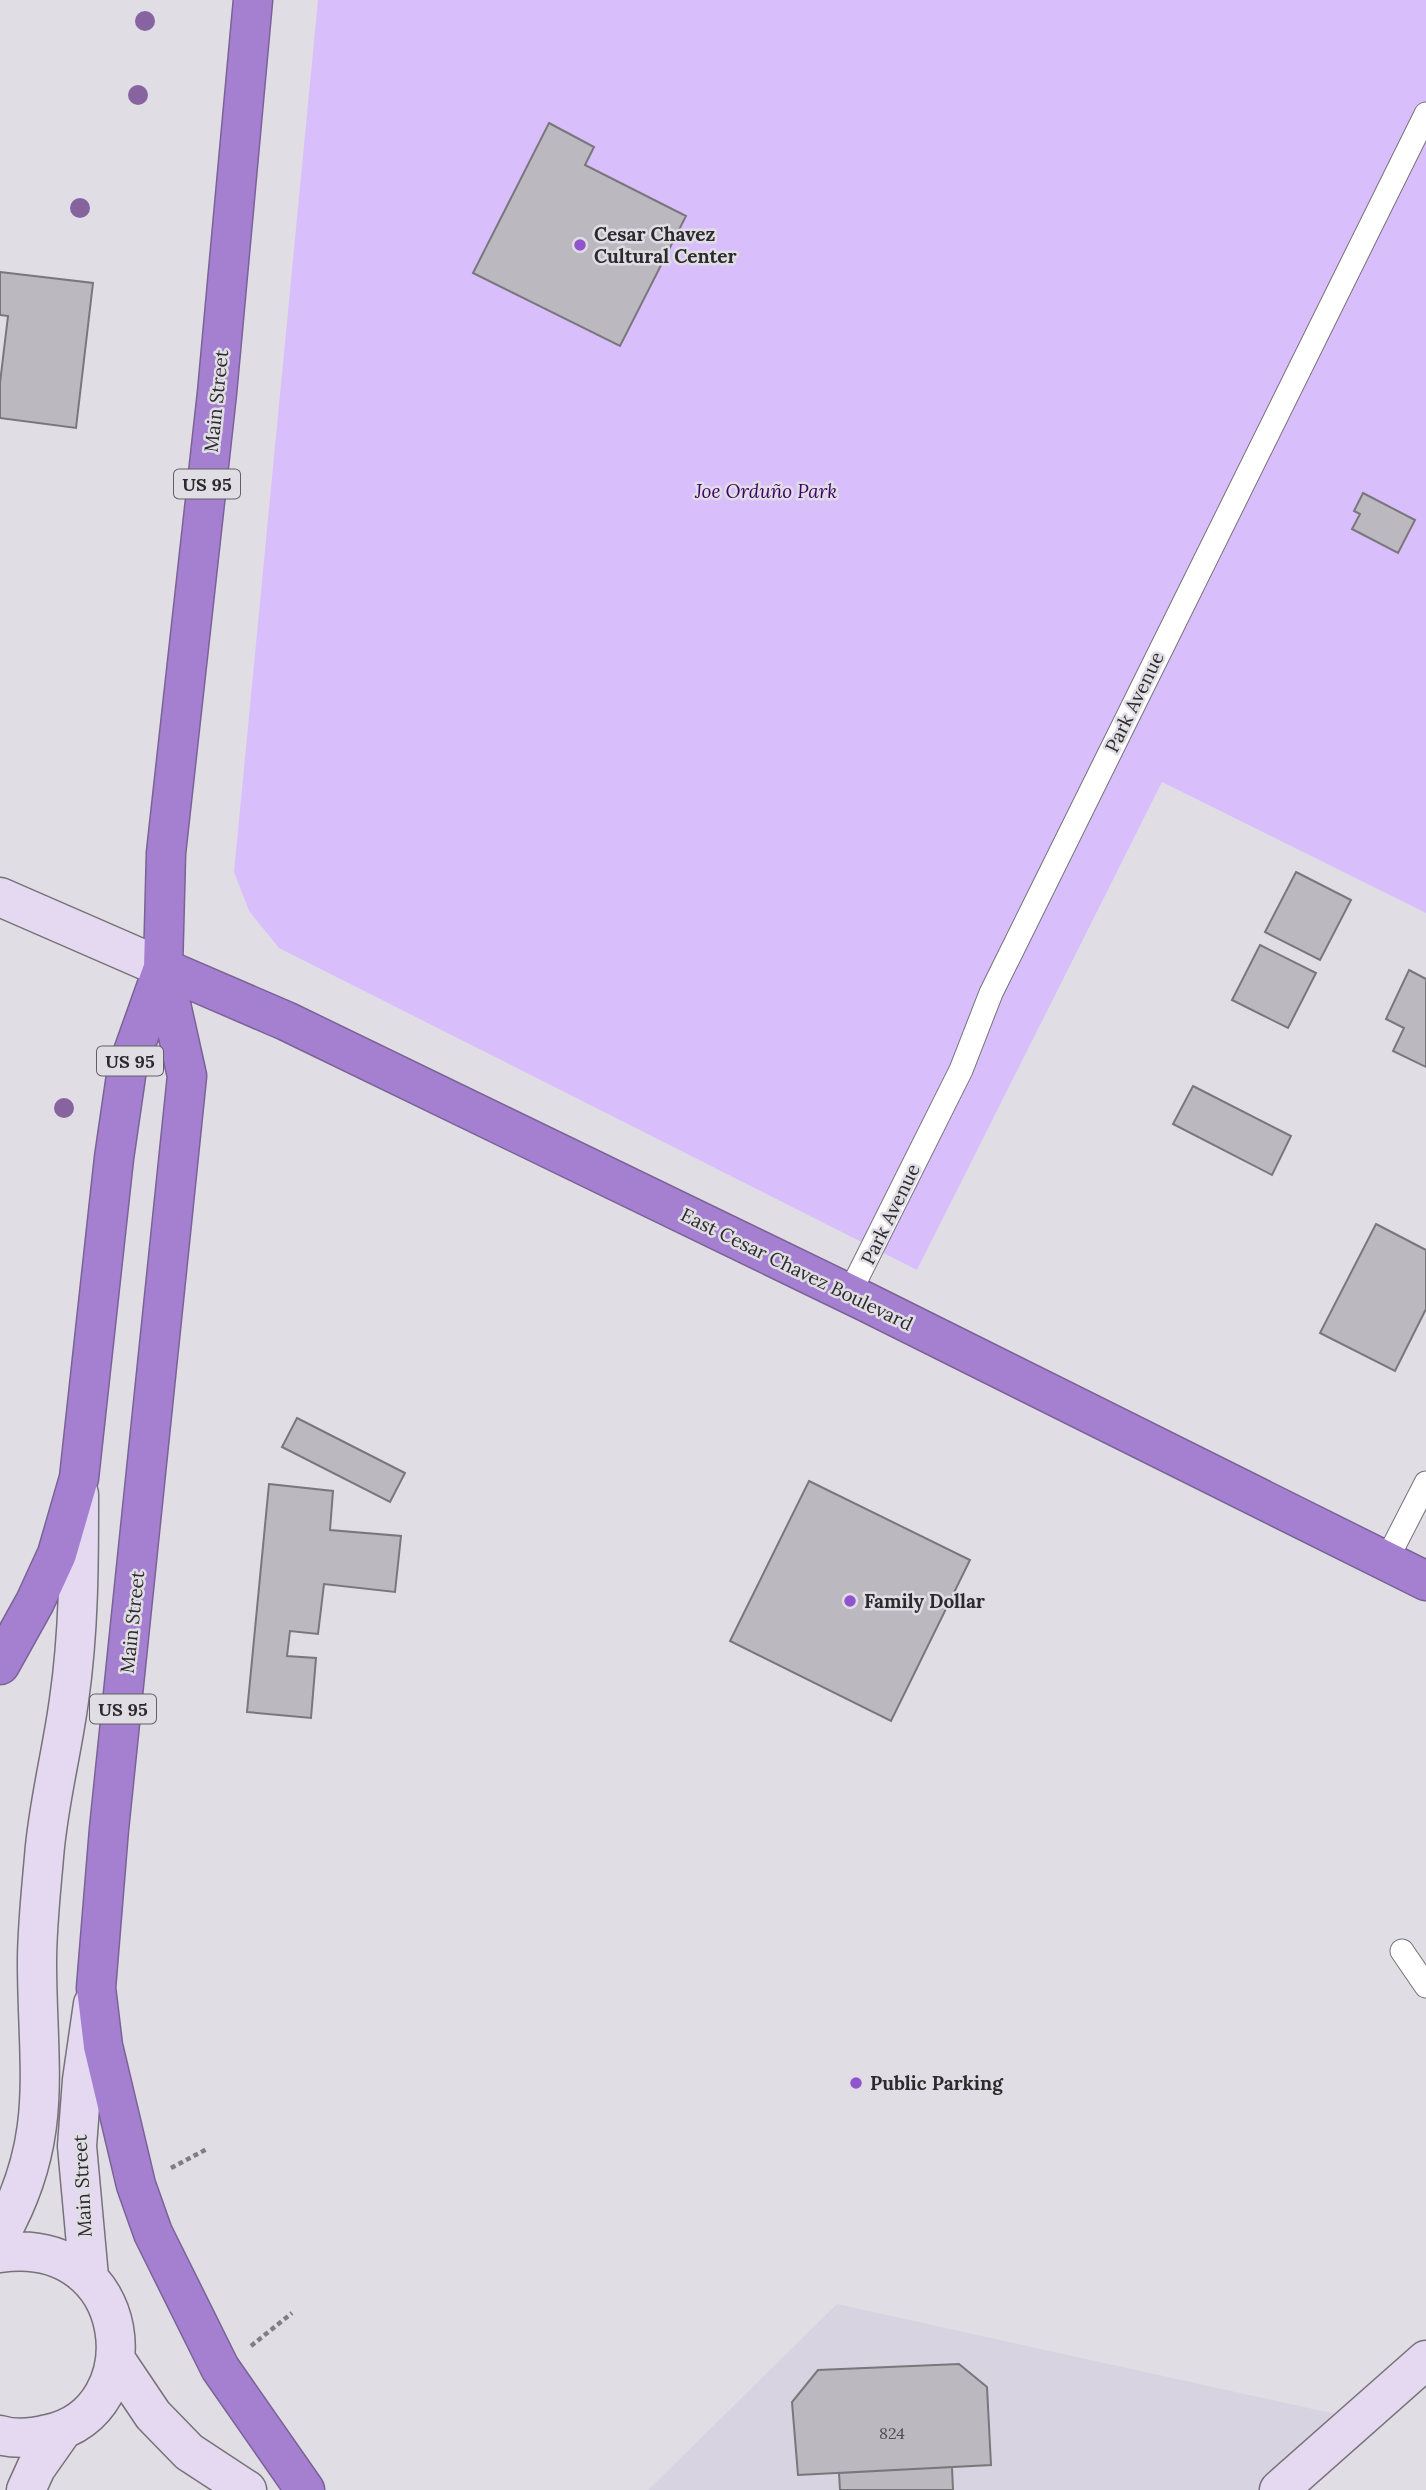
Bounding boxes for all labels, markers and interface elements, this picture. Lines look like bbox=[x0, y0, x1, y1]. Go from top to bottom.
place label: Cesar Chavez Cultural Center bbox=[594, 222, 737, 268]
marker: Cesar Chavez Cultural Center bbox=[572, 237, 588, 253]
street label: Main Street bbox=[199, 348, 233, 453]
road number: US 95 bbox=[174, 470, 240, 498]
park label: Joe Orduño Park bbox=[694, 479, 837, 503]
street label: Park Avenue bbox=[1099, 648, 1169, 756]
road number: US 95 bbox=[97, 1046, 163, 1076]
street label: Park Avenue bbox=[855, 1160, 925, 1268]
street label: East Cesar Chavez Boulevard bbox=[677, 1202, 917, 1336]
street label: Main Street bbox=[115, 1569, 149, 1674]
place label: Family Dollar bbox=[864, 1589, 985, 1613]
marker: Family Dollar bbox=[842, 1593, 858, 1609]
road number: US 95 bbox=[90, 1694, 156, 1724]
place label: Public Parking bbox=[870, 2071, 1004, 2095]
marker: Public Parking bbox=[848, 2075, 864, 2091]
street label: Main Street bbox=[67, 2133, 97, 2238]
house number: 824 bbox=[879, 2423, 905, 2443]

